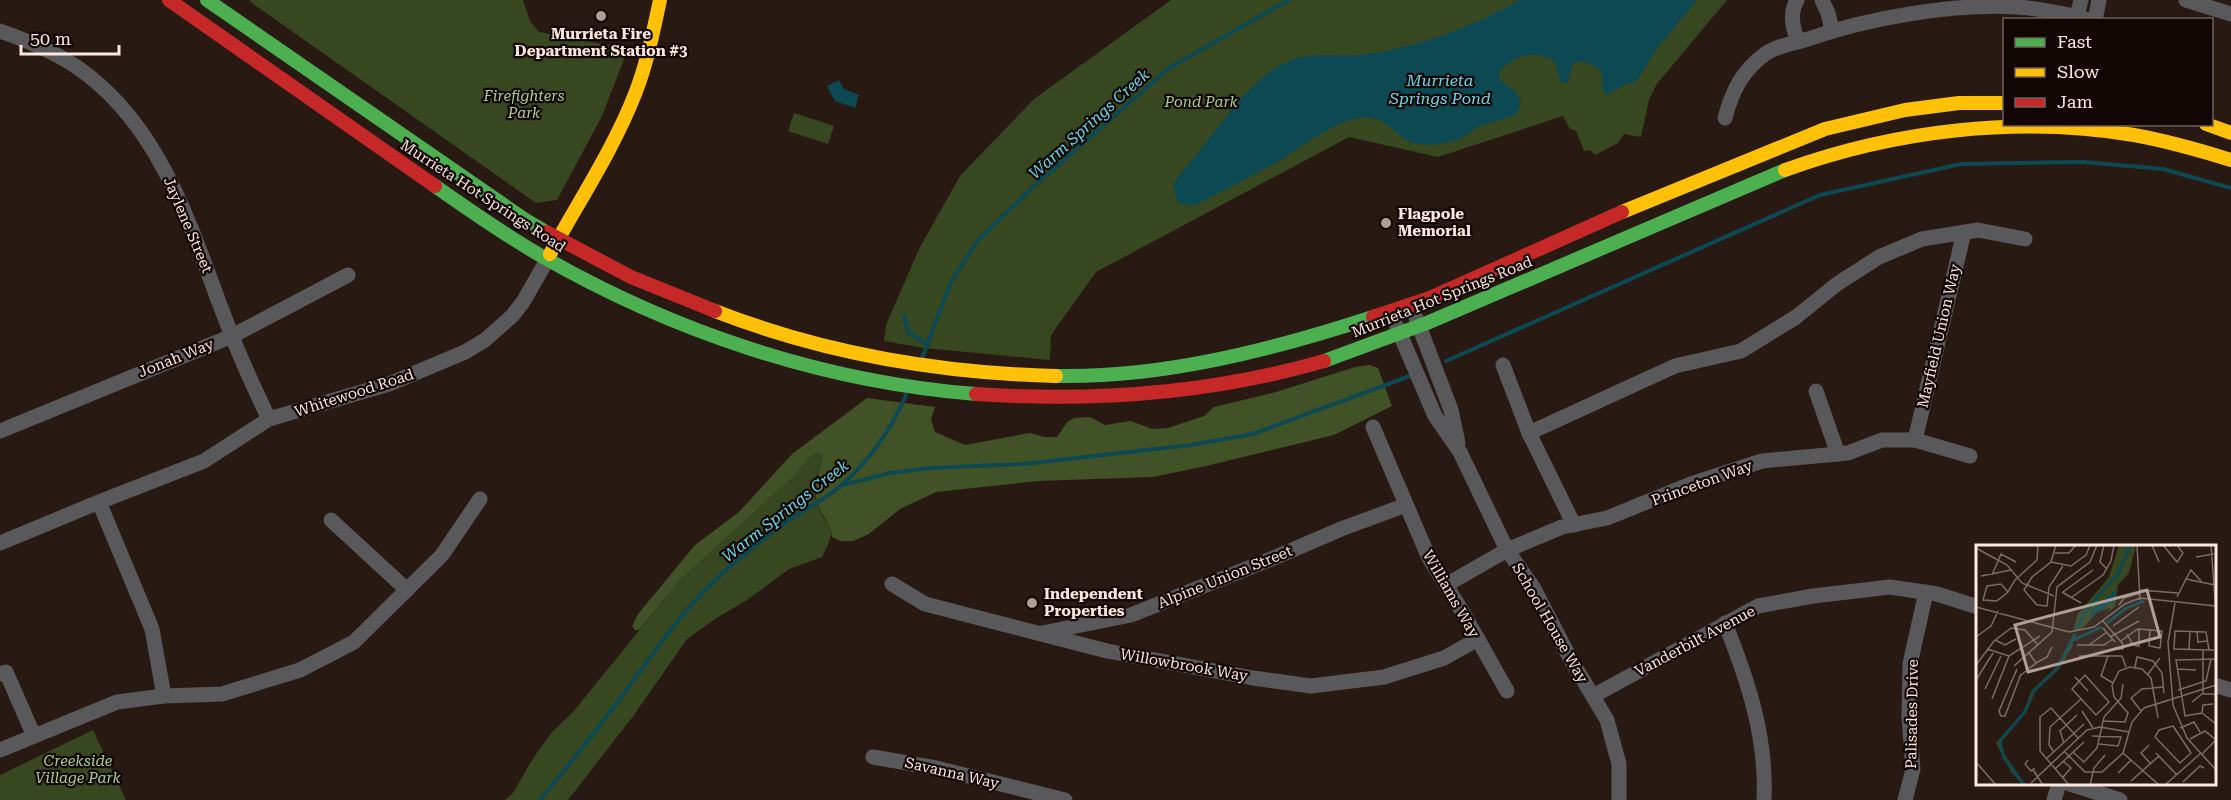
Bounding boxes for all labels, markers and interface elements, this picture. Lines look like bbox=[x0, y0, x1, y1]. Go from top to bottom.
marker: Murrieta Fire Department Station #3 bbox=[594, 9, 608, 23]
scale bar bbox=[21, 18, 118, 56]
legend bbox=[2003, 18, 2213, 126]
place label: Murrieta Fire Department Station #3 bbox=[515, 25, 688, 60]
text: 50 m bbox=[30, 28, 71, 49]
text: Fast bbox=[2057, 31, 2092, 52]
text: Slow bbox=[2057, 61, 2099, 82]
water label: Warm Springs Creek bbox=[1025, 65, 1153, 183]
water label: Murrieta Springs Pond bbox=[1388, 71, 1491, 108]
park label: Firefighters Park bbox=[483, 87, 564, 122]
text: Jam bbox=[2057, 91, 2093, 112]
park label: Pond Park bbox=[1163, 93, 1238, 111]
street label: Murrieta Hot Springs Road bbox=[397, 136, 569, 256]
street label: Jaylene Street bbox=[160, 174, 216, 276]
place label: Flagpole Memorial bbox=[1398, 205, 1471, 240]
marker: Flagpole Memorial bbox=[1379, 216, 1393, 230]
street label: Murrieta Hot Springs Road bbox=[1349, 252, 1535, 342]
street label: Mayfield Union Way bbox=[1914, 262, 1964, 410]
street label: Jonah Way bbox=[136, 335, 217, 381]
street label: Whitewood Road bbox=[292, 365, 416, 421]
water label: Warm Springs Creek bbox=[718, 456, 852, 566]
street label: Princeton Way bbox=[1649, 456, 1755, 510]
street label: Alpine Union Street bbox=[1155, 542, 1295, 612]
inset map bbox=[1976, 545, 2216, 785]
street label: Williams Way bbox=[1419, 547, 1483, 641]
street label: School House Way bbox=[1508, 560, 1592, 686]
place label: Independent Properties bbox=[1044, 585, 1143, 620]
marker: Independent Properties bbox=[1025, 596, 1039, 610]
street label: Vanderbilt Avenue bbox=[1632, 602, 1758, 680]
street label: Willowbrook Way bbox=[1119, 645, 1249, 685]
street label: Palisades Drive bbox=[1902, 659, 1922, 769]
park label: Creekside Village Park bbox=[35, 752, 122, 787]
street label: Savanna Way bbox=[903, 753, 1001, 793]

